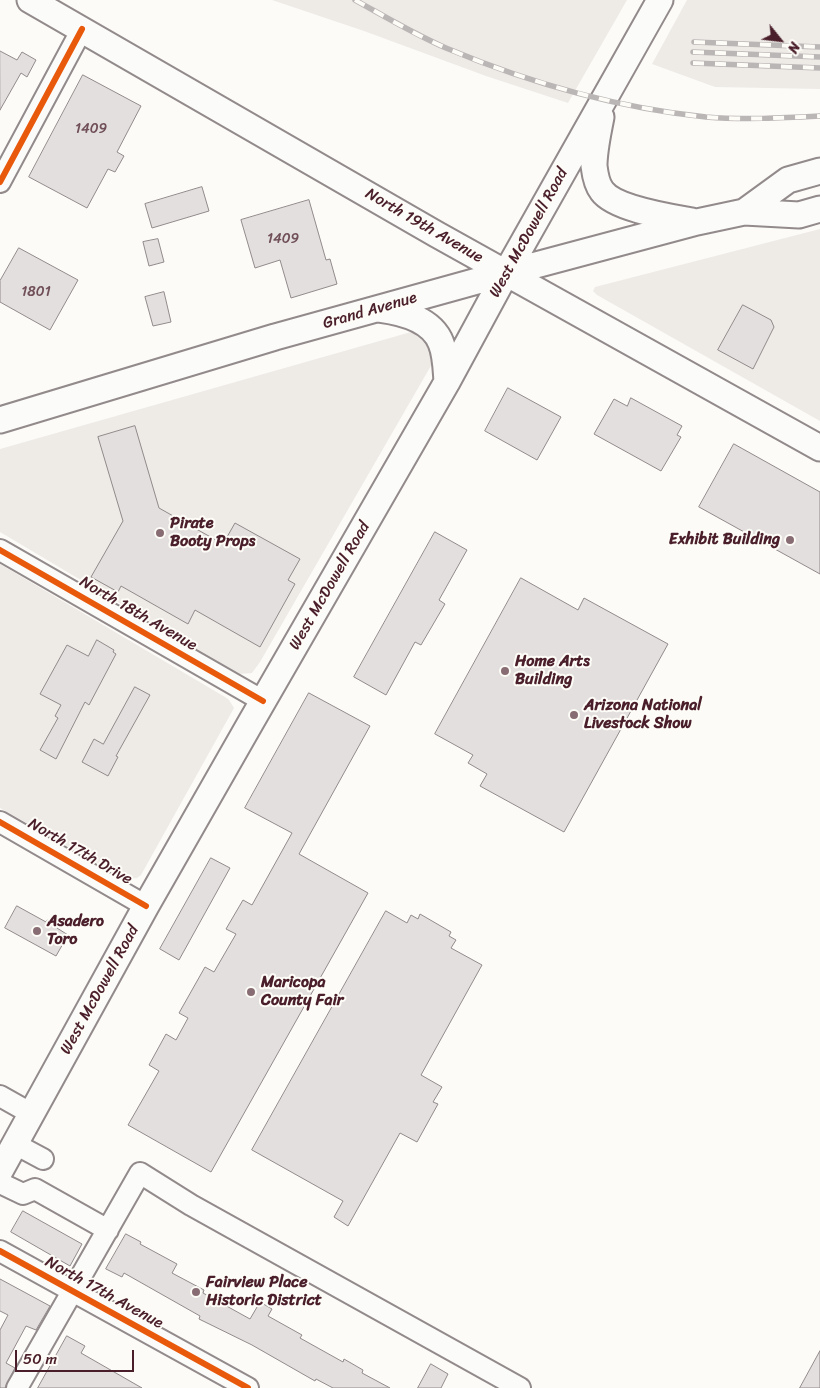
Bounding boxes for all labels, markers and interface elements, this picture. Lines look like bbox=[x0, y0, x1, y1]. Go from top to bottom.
north arrow bbox=[755, 15, 805, 65]
text: N bbox=[780, 37, 807, 58]
house number: 1409 bbox=[75, 121, 107, 137]
street label: West McDowell Road bbox=[486, 165, 572, 301]
street label: North 19th Avenue bbox=[362, 185, 486, 267]
house number: 1409 bbox=[267, 231, 299, 247]
house number: 1801 bbox=[21, 284, 51, 300]
street label: Grand Avenue bbox=[321, 288, 419, 334]
place label: Pirate Booty Props bbox=[170, 514, 255, 552]
street label: West McDowell Road bbox=[286, 519, 374, 653]
marker: Pirate Booty Props bbox=[154, 527, 166, 539]
place label: Exhibit Building bbox=[669, 530, 780, 550]
marker: Exhibit Building bbox=[784, 534, 796, 546]
street label: North 18th Avenue bbox=[76, 573, 200, 655]
place label: Home Arts Building bbox=[515, 652, 590, 690]
marker: Home Arts Building bbox=[499, 665, 511, 677]
place label: Arizona National Livestock Show bbox=[584, 696, 702, 734]
marker: Arizona National Livestock Show bbox=[568, 709, 580, 721]
street label: North 17th Drive bbox=[25, 814, 135, 890]
place label: Asadero Toro bbox=[47, 912, 104, 950]
street label: West McDowell Road bbox=[57, 922, 143, 1058]
marker: Asadero Toro bbox=[31, 925, 43, 937]
place label: Maricopa County Fair bbox=[261, 973, 343, 1011]
marker: Maricopa County Fair bbox=[245, 986, 257, 998]
street label: North 17th Avenue bbox=[42, 1253, 166, 1333]
place label: Fairview Place Historic District bbox=[206, 1273, 322, 1311]
marker: Fairview Place Historic District bbox=[190, 1286, 202, 1298]
scale bar bbox=[18, 1340, 136, 1372]
text: 50 m bbox=[23, 1346, 57, 1372]

